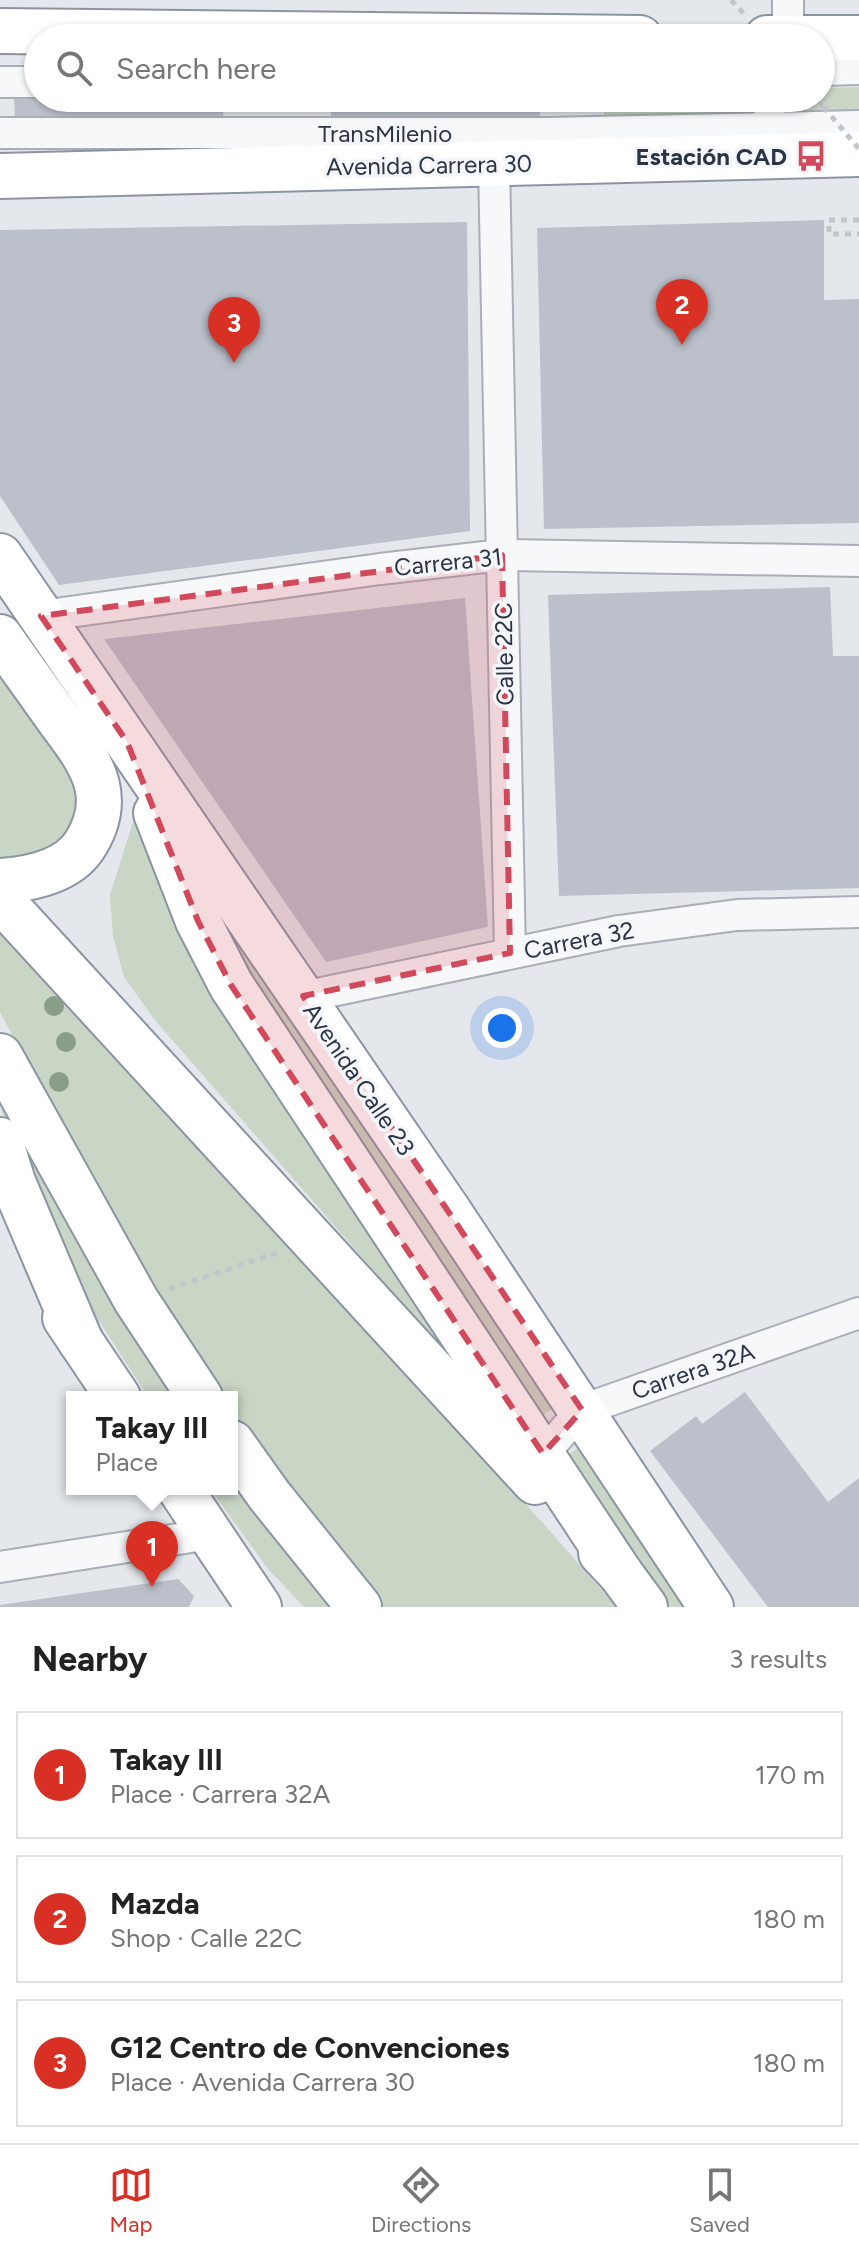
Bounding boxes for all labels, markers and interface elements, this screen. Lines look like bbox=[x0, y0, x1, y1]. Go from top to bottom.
search box bbox=[24, 24, 835, 112]
icon: search bbox=[52, 46, 96, 90]
text: Search here bbox=[116, 50, 276, 87]
street label: TransMilenio bbox=[318, 119, 452, 148]
bus stop icon: Estación CAD bbox=[794, 139, 828, 173]
place label: Estación CAD bbox=[635, 142, 787, 171]
street label: Avenida Carrera 30 bbox=[326, 149, 532, 181]
pin: 2 bbox=[656, 279, 708, 345]
pin: 3 bbox=[208, 297, 260, 363]
street label: Carrera 31 bbox=[393, 542, 503, 582]
street label: Calle 22C bbox=[489, 602, 519, 706]
street label: Carrera 32 bbox=[521, 915, 637, 965]
street label: Avenida Calle 23 bbox=[297, 997, 421, 1161]
your location bbox=[482, 1008, 522, 1048]
street label: Carrera 32A bbox=[628, 1336, 759, 1406]
popup bbox=[66, 1391, 238, 1495]
text: Takay III bbox=[96, 1409, 208, 1446]
text: Place bbox=[96, 1446, 158, 1478]
pin: 1 bbox=[126, 1521, 178, 1587]
text: Nearby bbox=[32, 1639, 147, 1680]
text: 3 results bbox=[729, 1643, 827, 1675]
text: Takay III bbox=[110, 1741, 223, 1778]
text: 1 bbox=[55, 1759, 65, 1791]
text: 170 m bbox=[755, 1759, 825, 1791]
text: Place · Carrera 32A bbox=[110, 1778, 330, 1810]
text: Mazda bbox=[110, 1885, 200, 1922]
text: 2 bbox=[52, 1903, 68, 1935]
text: 180 m bbox=[753, 1903, 825, 1935]
text: Shop · Calle 22C bbox=[110, 1922, 302, 1954]
text: G12 Centro de Convenciones bbox=[110, 2029, 509, 2066]
text: 3 bbox=[53, 2047, 67, 2079]
text: 180 m bbox=[753, 2047, 825, 2079]
text: Place · Avenida Carrera 30 bbox=[110, 2066, 415, 2098]
tab: Map bbox=[109, 2163, 153, 2238]
tab: Directions bbox=[371, 2163, 471, 2238]
tab: Saved bbox=[689, 2163, 750, 2238]

